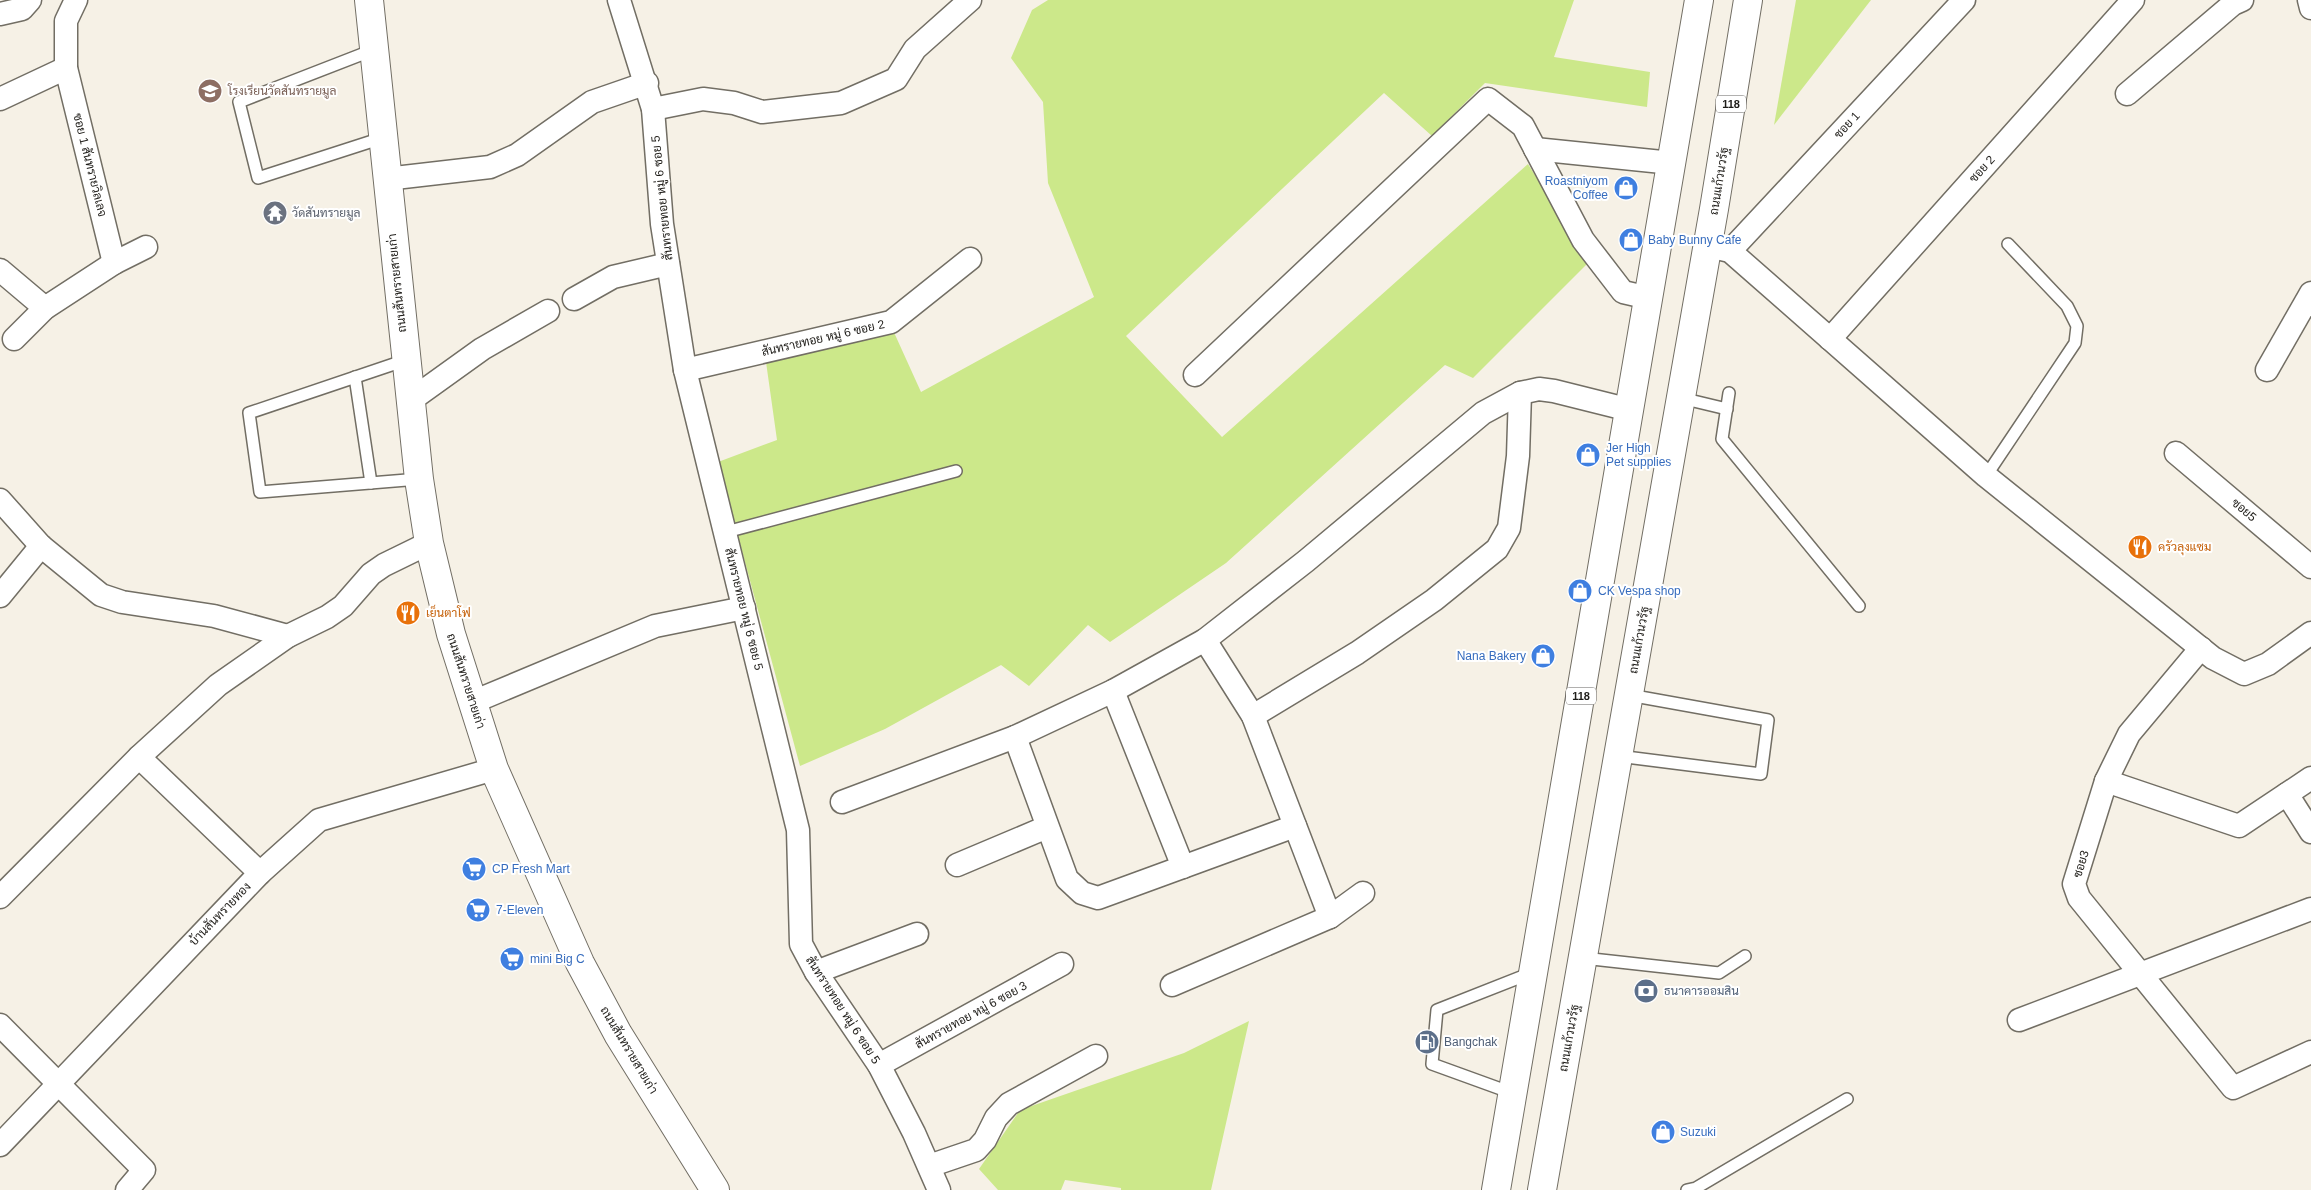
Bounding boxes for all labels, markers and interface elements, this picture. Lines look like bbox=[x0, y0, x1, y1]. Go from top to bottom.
school or university icon: โรงเรียนวัดสันทรายมูล bbox=[197, 78, 223, 104]
place label: โรงเรียนวัดสันทรายมูล bbox=[227, 83, 336, 99]
road number: 118 bbox=[1716, 96, 1746, 112]
street label: ซอย 1 bbox=[1831, 109, 1863, 141]
street label: ซอย 1 สันทรายวิลเลจ bbox=[70, 112, 110, 218]
street label: สันทรายทอย หมู่ 6 ซอย 5 bbox=[648, 134, 677, 261]
street label: ถนนแก้วนวรัฐ bbox=[1707, 146, 1732, 216]
street label: ซอย 2 bbox=[1966, 152, 1998, 185]
place label: Roastniyom Coffee bbox=[1545, 174, 1608, 202]
shop icon: Roastniyom Coffee bbox=[1613, 175, 1639, 201]
temple icon: วัดสันทรายมูล bbox=[262, 200, 288, 226]
place label: วัดสันทรายมูล bbox=[292, 206, 361, 221]
shop icon: Baby Bunny Cafe bbox=[1618, 227, 1644, 253]
street label: ถนนสันทรายสายเก่า bbox=[385, 233, 409, 333]
place label: Baby Bunny Cafe bbox=[1648, 233, 1742, 247]
street label: สันทรายทอย หมู่ 6 ซอย 2 bbox=[760, 317, 886, 360]
place label: Jer High Pet supplies bbox=[1606, 441, 1671, 469]
shop icon: Jer High Pet supplies bbox=[1575, 442, 1601, 468]
street label: ซอย5 bbox=[2229, 496, 2259, 525]
restaurant icon: ครัวลุงแซม bbox=[2127, 534, 2153, 560]
place label: ครัวลุงแซม bbox=[2158, 540, 2211, 556]
street label: สันทรายทอย หมู่ 6 ซอย 5 bbox=[721, 546, 766, 672]
shop icon: CK Vespa shop bbox=[1567, 578, 1593, 604]
place label: CK Vespa shop bbox=[1598, 584, 1681, 598]
restaurant icon: เย็นตาโฟ bbox=[395, 600, 421, 626]
place label: เย็นตาโฟ bbox=[426, 604, 471, 620]
street label: ถนนแก้วนวรัฐ bbox=[1626, 605, 1653, 675]
street label: ถนนสันทรายสายเก่า bbox=[444, 632, 488, 730]
shop icon: Nana Bakery bbox=[1530, 643, 1556, 669]
place label: Nana Bakery bbox=[1457, 649, 1526, 663]
road number: 118 bbox=[1566, 688, 1596, 704]
street label: ซอย3 bbox=[2070, 848, 2092, 879]
supermarket icon: CP Fresh Mart bbox=[461, 856, 487, 882]
place label: CP Fresh Mart bbox=[492, 862, 570, 876]
street label: บ้านสันทรายทอง bbox=[186, 879, 254, 949]
supermarket icon: 7-Eleven bbox=[465, 897, 491, 923]
place label: 7-Eleven bbox=[496, 903, 543, 917]
supermarket icon: mini Big C bbox=[499, 946, 525, 972]
place label: mini Big C bbox=[530, 952, 585, 966]
street label: สันทรายทอย หมู่ 6 ซอย 5 bbox=[802, 953, 883, 1067]
street label: สันทรายทอย หมู่ 6 ซอย 3 bbox=[913, 978, 1030, 1052]
bank icon: ธนาคารออมสิน bbox=[1633, 978, 1659, 1004]
place label: ธนาคารออมสิน bbox=[1664, 984, 1739, 998]
street label: ถนนแก้วนวรัฐ bbox=[1556, 1003, 1583, 1073]
street label: ถนนสันทรายสายเก่า bbox=[597, 1004, 661, 1096]
fuel station icon: Bangchak bbox=[1414, 1029, 1440, 1055]
place label: Bangchak bbox=[1444, 1035, 1498, 1049]
shop icon: Suzuki bbox=[1650, 1119, 1676, 1145]
place label: Suzuki bbox=[1680, 1125, 1716, 1139]

